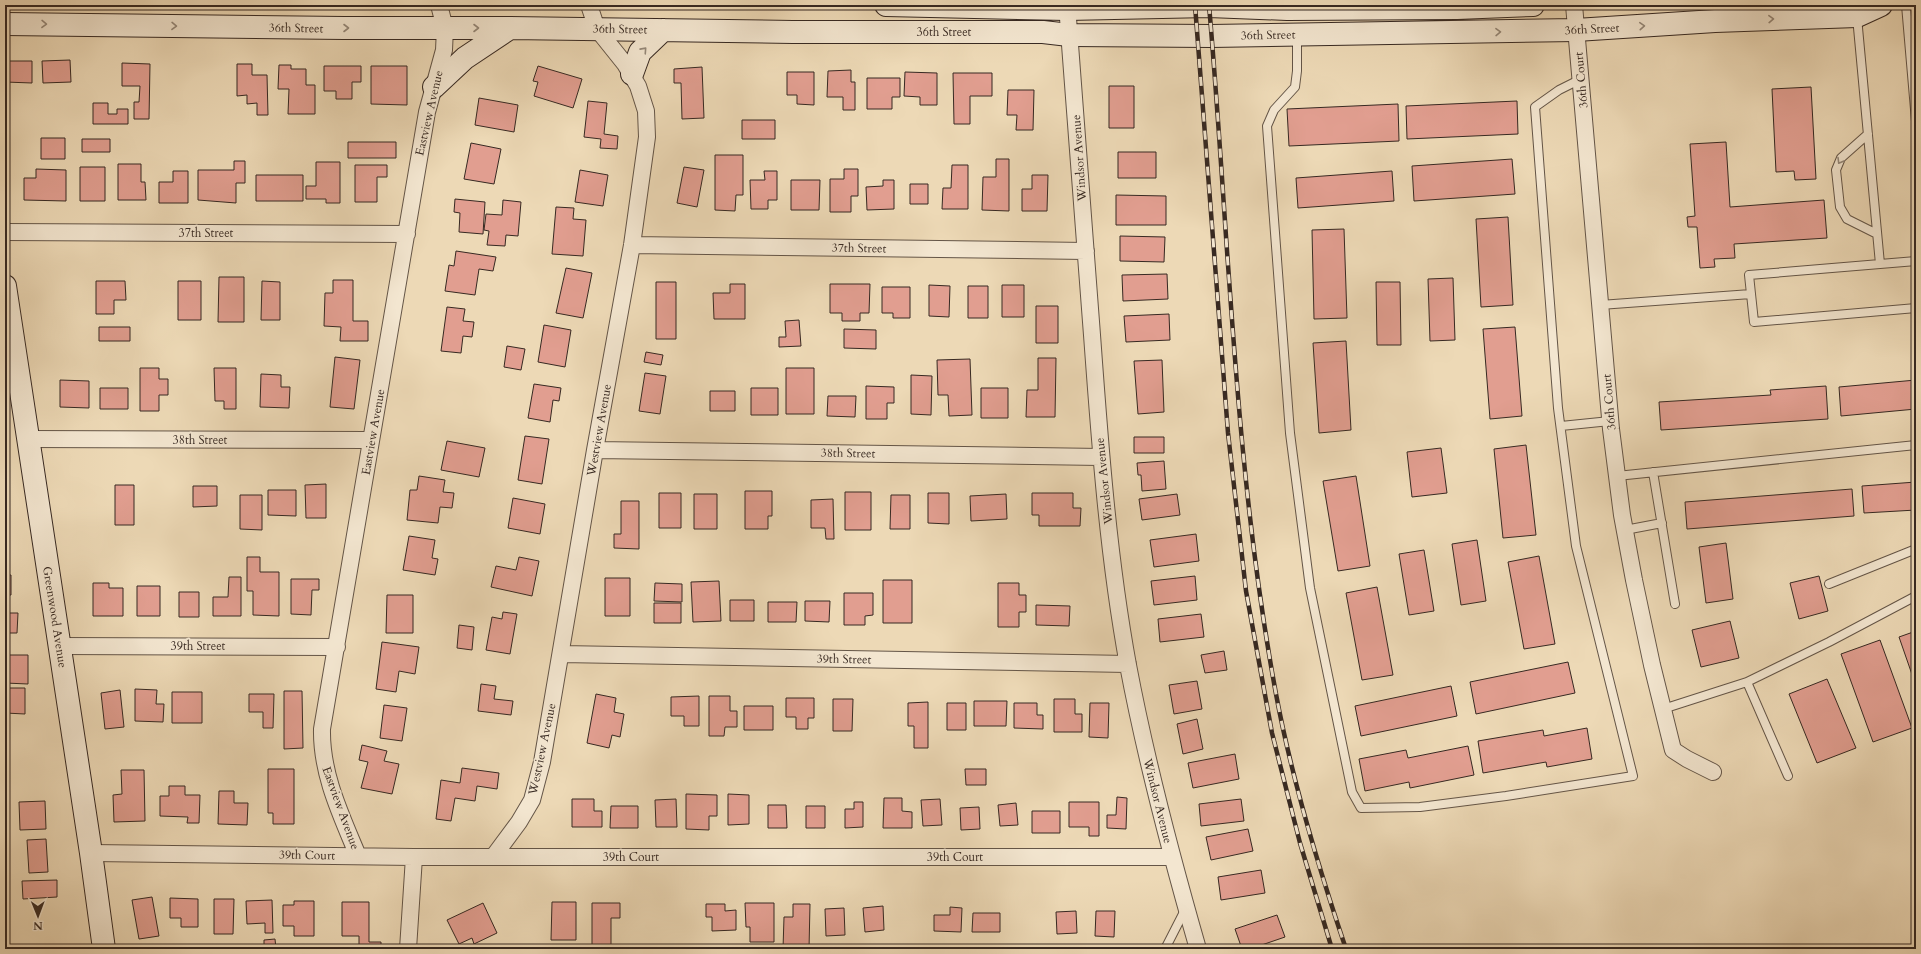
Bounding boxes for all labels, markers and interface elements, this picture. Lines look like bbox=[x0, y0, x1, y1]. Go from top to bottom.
one-way arrow bbox=[1768, 15, 1774, 23]
one-way arrow bbox=[41, 20, 47, 28]
street label: 36th Street bbox=[268, 20, 324, 36]
street label: 36th Street bbox=[1564, 20, 1620, 38]
street label: 36th Street bbox=[592, 21, 648, 37]
one-way arrow bbox=[171, 22, 177, 30]
one-way arrow bbox=[1639, 22, 1645, 30]
one-way arrow bbox=[343, 24, 349, 32]
one-way arrow bbox=[473, 24, 479, 32]
street label: 36th Street bbox=[917, 24, 972, 40]
street label: 36th Street bbox=[1240, 27, 1296, 43]
one-way arrow bbox=[1495, 28, 1501, 36]
one-way arrow bbox=[639, 47, 646, 55]
street label: 36th Court bbox=[1571, 51, 1591, 109]
street label: Eastview Avenue bbox=[411, 69, 447, 157]
street label: Windsor Avenue bbox=[1068, 114, 1090, 203]
one-way arrow bbox=[1838, 157, 1845, 164]
street label: 37th Street bbox=[179, 225, 234, 241]
street label: 37th Street bbox=[831, 240, 887, 256]
street label: 36th Court bbox=[1599, 373, 1619, 431]
street label: Westview Avenue bbox=[583, 383, 615, 478]
street label: Eastview Avenue bbox=[358, 388, 388, 476]
street label: 38th Street bbox=[173, 432, 228, 448]
street label: Windsor Avenue bbox=[1092, 437, 1117, 526]
street label: 38th Street bbox=[820, 445, 876, 461]
street label: Greenwood Avenue bbox=[39, 565, 71, 669]
street label: 39th Street bbox=[171, 638, 226, 654]
street label: 39th Street bbox=[816, 651, 872, 667]
street label: Westview Avenue bbox=[524, 702, 560, 797]
street label: Windsor Avenue bbox=[1139, 756, 1176, 845]
street label: Eastview Avenue bbox=[319, 764, 363, 852]
street label: 39th Court bbox=[279, 847, 335, 863]
street label: 39th Court bbox=[603, 849, 659, 865]
street label: 39th Court bbox=[927, 849, 983, 865]
north arrow bbox=[18, 896, 58, 936]
text: N bbox=[33, 918, 43, 933]

